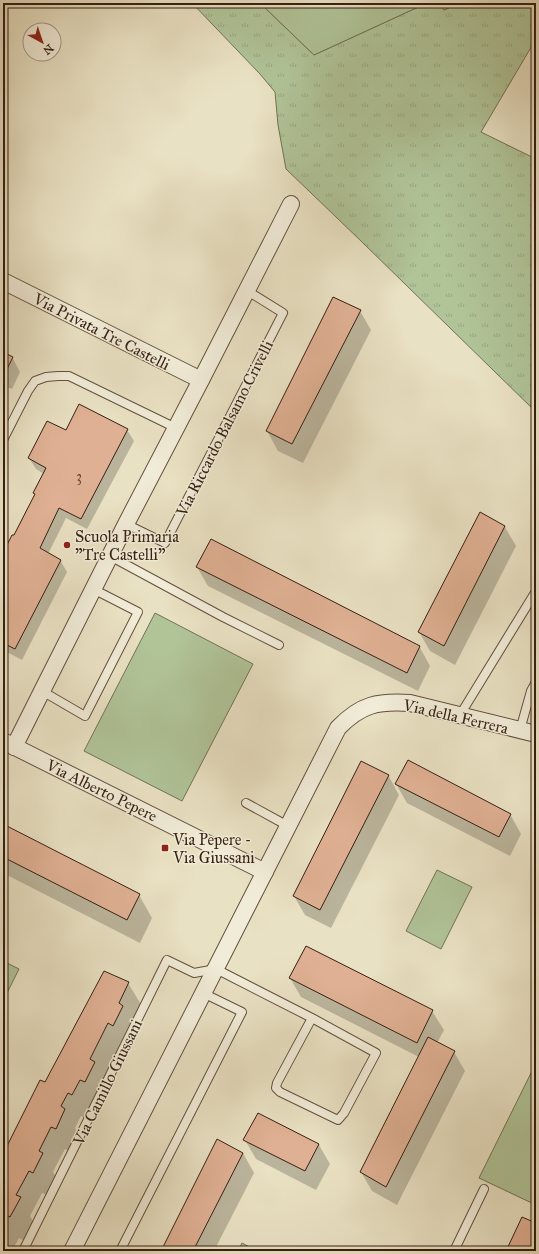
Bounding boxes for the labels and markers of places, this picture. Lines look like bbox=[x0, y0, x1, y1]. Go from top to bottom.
place label: Scuola Primaria "Tre Castelli" bbox=[75, 527, 179, 564]
marker: Scuola Primaria "Tre Castelli" bbox=[62, 540, 72, 550]
place label: Via Pepere - Via Giussani bbox=[172, 830, 255, 867]
marker: Via Pepere - Via Giussani bbox=[160, 843, 170, 853]

